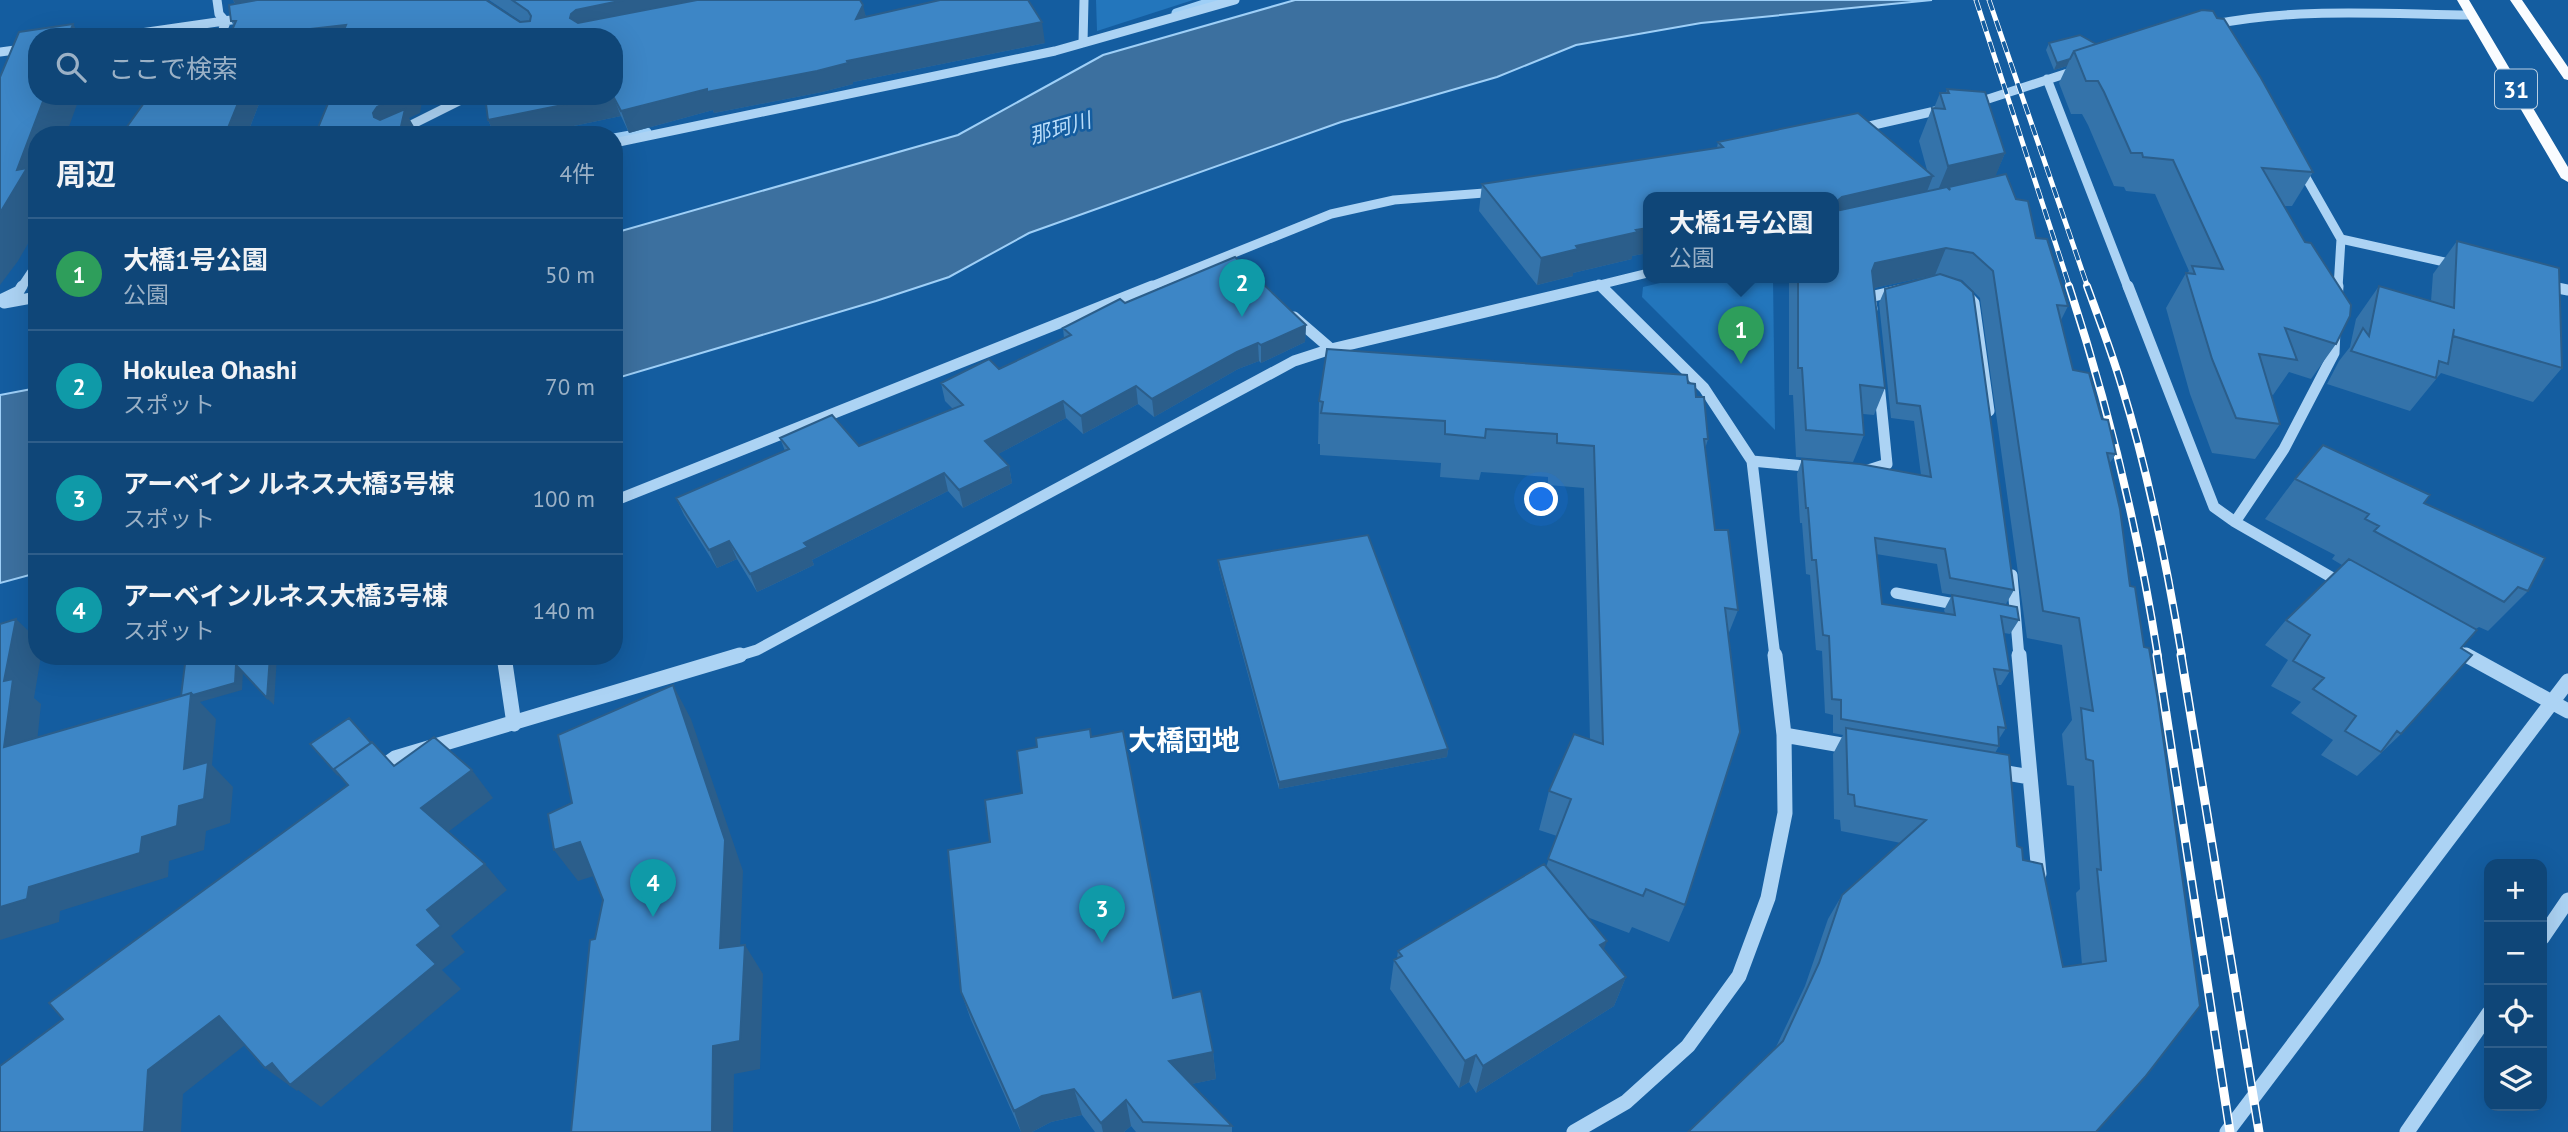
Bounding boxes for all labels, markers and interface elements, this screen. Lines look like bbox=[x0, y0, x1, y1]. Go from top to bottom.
search box bbox=[28, 28, 623, 105]
icon: search bbox=[52, 48, 90, 86]
text: ここで検索 bbox=[108, 52, 238, 85]
road number: 31 bbox=[2495, 69, 2537, 108]
water label: 那珂川 bbox=[1026, 106, 1096, 150]
text: 周辺 bbox=[56, 154, 116, 193]
text: 4件 bbox=[559, 159, 595, 188]
popup bbox=[1643, 192, 1839, 283]
text: 大橋1号公園 bbox=[1669, 206, 1813, 239]
text: 大橋1号公園 bbox=[123, 243, 268, 276]
text: 公園 bbox=[1669, 243, 1715, 272]
pin: 2 bbox=[1219, 259, 1265, 317]
text: 1 bbox=[72, 260, 86, 289]
text: 50 m bbox=[545, 260, 595, 289]
text: 公園 bbox=[123, 280, 169, 309]
pin: 1 bbox=[1718, 306, 1764, 364]
text: Hokulea Ohashi bbox=[123, 353, 297, 386]
text: 2 bbox=[72, 372, 86, 401]
text: 70 m bbox=[545, 372, 595, 401]
text: スポット bbox=[123, 390, 215, 419]
text: アーベイン ルネス大橋3号棟 bbox=[123, 467, 455, 500]
your location bbox=[1524, 482, 1558, 516]
text: 3 bbox=[72, 484, 86, 513]
text: 100 m bbox=[533, 484, 595, 513]
text: スポット bbox=[123, 504, 215, 533]
text: アーベインルネス大橋3号棟 bbox=[123, 579, 448, 612]
text: 4 bbox=[72, 596, 86, 625]
text: 140 m bbox=[533, 596, 595, 625]
text: スポット bbox=[123, 616, 215, 645]
district label: 大橋団地 bbox=[1128, 721, 1240, 758]
pin: 4 bbox=[630, 859, 676, 917]
map controls bbox=[2484, 859, 2547, 1111]
button: + bbox=[2484, 859, 2547, 922]
pin: 3 bbox=[1079, 885, 1125, 943]
button: − bbox=[2484, 922, 2547, 985]
button: locate bbox=[2484, 985, 2547, 1048]
button: layers bbox=[2484, 1048, 2547, 1111]

